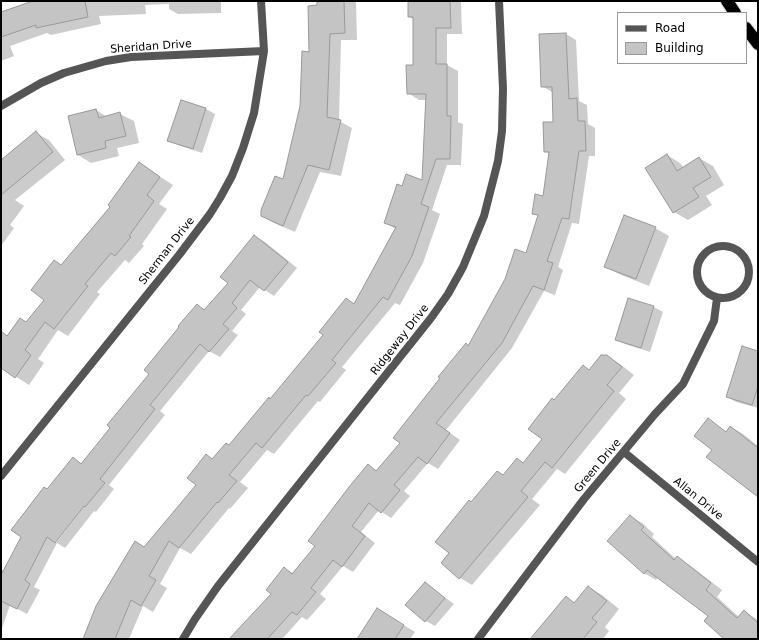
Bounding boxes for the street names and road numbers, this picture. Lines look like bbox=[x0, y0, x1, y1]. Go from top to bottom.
street label: Sheridan Drive bbox=[110, 38, 192, 56]
street label: Sherman Drive bbox=[136, 215, 198, 287]
street label: Ridgeway Drive bbox=[368, 302, 432, 378]
street label: Green Drive bbox=[572, 436, 624, 496]
street label: Allan Drive bbox=[670, 475, 726, 523]

